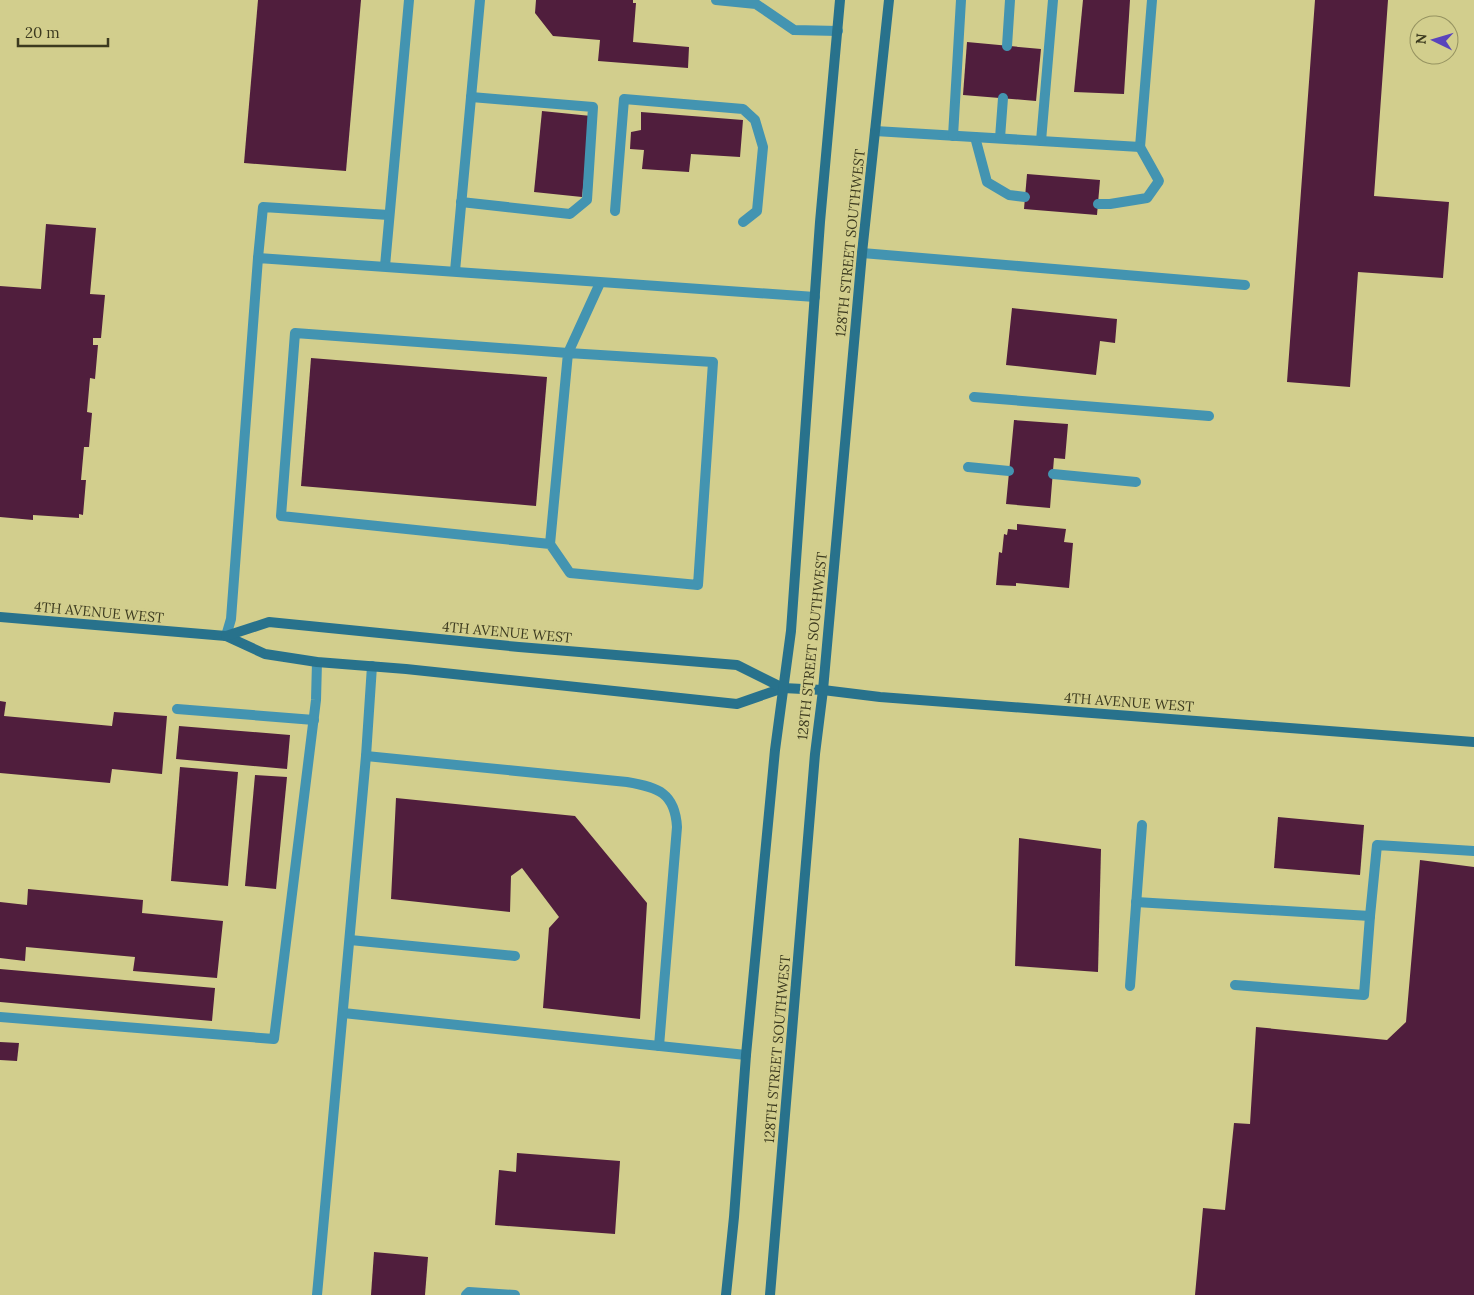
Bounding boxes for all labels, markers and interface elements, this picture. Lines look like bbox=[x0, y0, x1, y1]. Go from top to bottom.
scale bar bbox=[18, 15, 108, 47]
north arrow bbox=[1409, 15, 1459, 65]
text: 20 m bbox=[25, 23, 60, 42]
text: N bbox=[1412, 33, 1431, 45]
street label: 128TH STREET SOUTHWEST bbox=[831, 148, 869, 338]
street label: 128TH STREET SOUTHWEST bbox=[793, 551, 831, 741]
street label: 4TH AVENUE WEST bbox=[33, 597, 165, 627]
street label: 4TH AVENUE WEST bbox=[441, 617, 573, 647]
street label: 4TH AVENUE WEST bbox=[1063, 688, 1195, 716]
street label: 128TH STREET SOUTHWEST bbox=[760, 954, 794, 1144]

